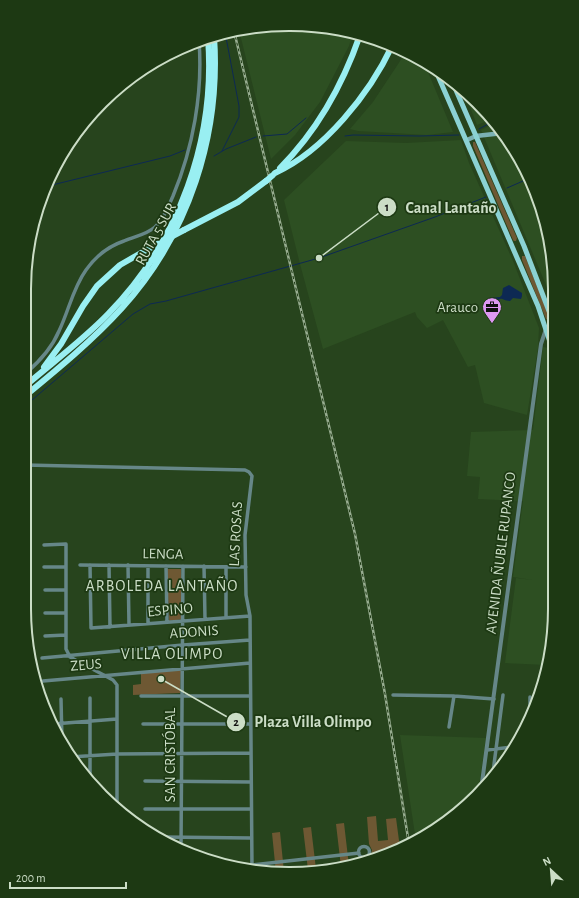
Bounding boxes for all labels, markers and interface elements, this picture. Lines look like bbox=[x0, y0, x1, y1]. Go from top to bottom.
callout: Canal Lantaño bbox=[377, 193, 504, 221]
street label: RUTA 5 SUR bbox=[133, 200, 179, 268]
text: Canal Lantaño bbox=[405, 200, 497, 216]
text: 1 bbox=[385, 201, 389, 213]
office icon: Arauco bbox=[481, 296, 503, 324]
place label: Arauco bbox=[437, 300, 478, 315]
street label: AVENIDA ÑUBLE RUPANCO bbox=[483, 471, 518, 635]
street label: LAS ROSAS bbox=[227, 501, 245, 567]
street label: LENGA bbox=[142, 546, 184, 562]
district label: ARBOLEDA LANTAÑO bbox=[86, 576, 238, 594]
street label: ESPINO bbox=[147, 601, 193, 619]
street label: ADONIS bbox=[169, 623, 219, 641]
district label: VILLA OLIMPO bbox=[121, 646, 223, 662]
street label: ZEUS bbox=[70, 656, 102, 674]
street label: SAN CRISTÓBAL bbox=[161, 707, 178, 802]
callout: Plaza Villa Olimpo bbox=[226, 708, 380, 736]
text: Plaza Villa Olimpo bbox=[254, 714, 372, 730]
text: 2 bbox=[233, 716, 239, 728]
north arrow bbox=[531, 850, 571, 890]
text: N bbox=[541, 855, 553, 868]
scale bar bbox=[10, 864, 126, 890]
text: 200 m bbox=[16, 872, 46, 884]

